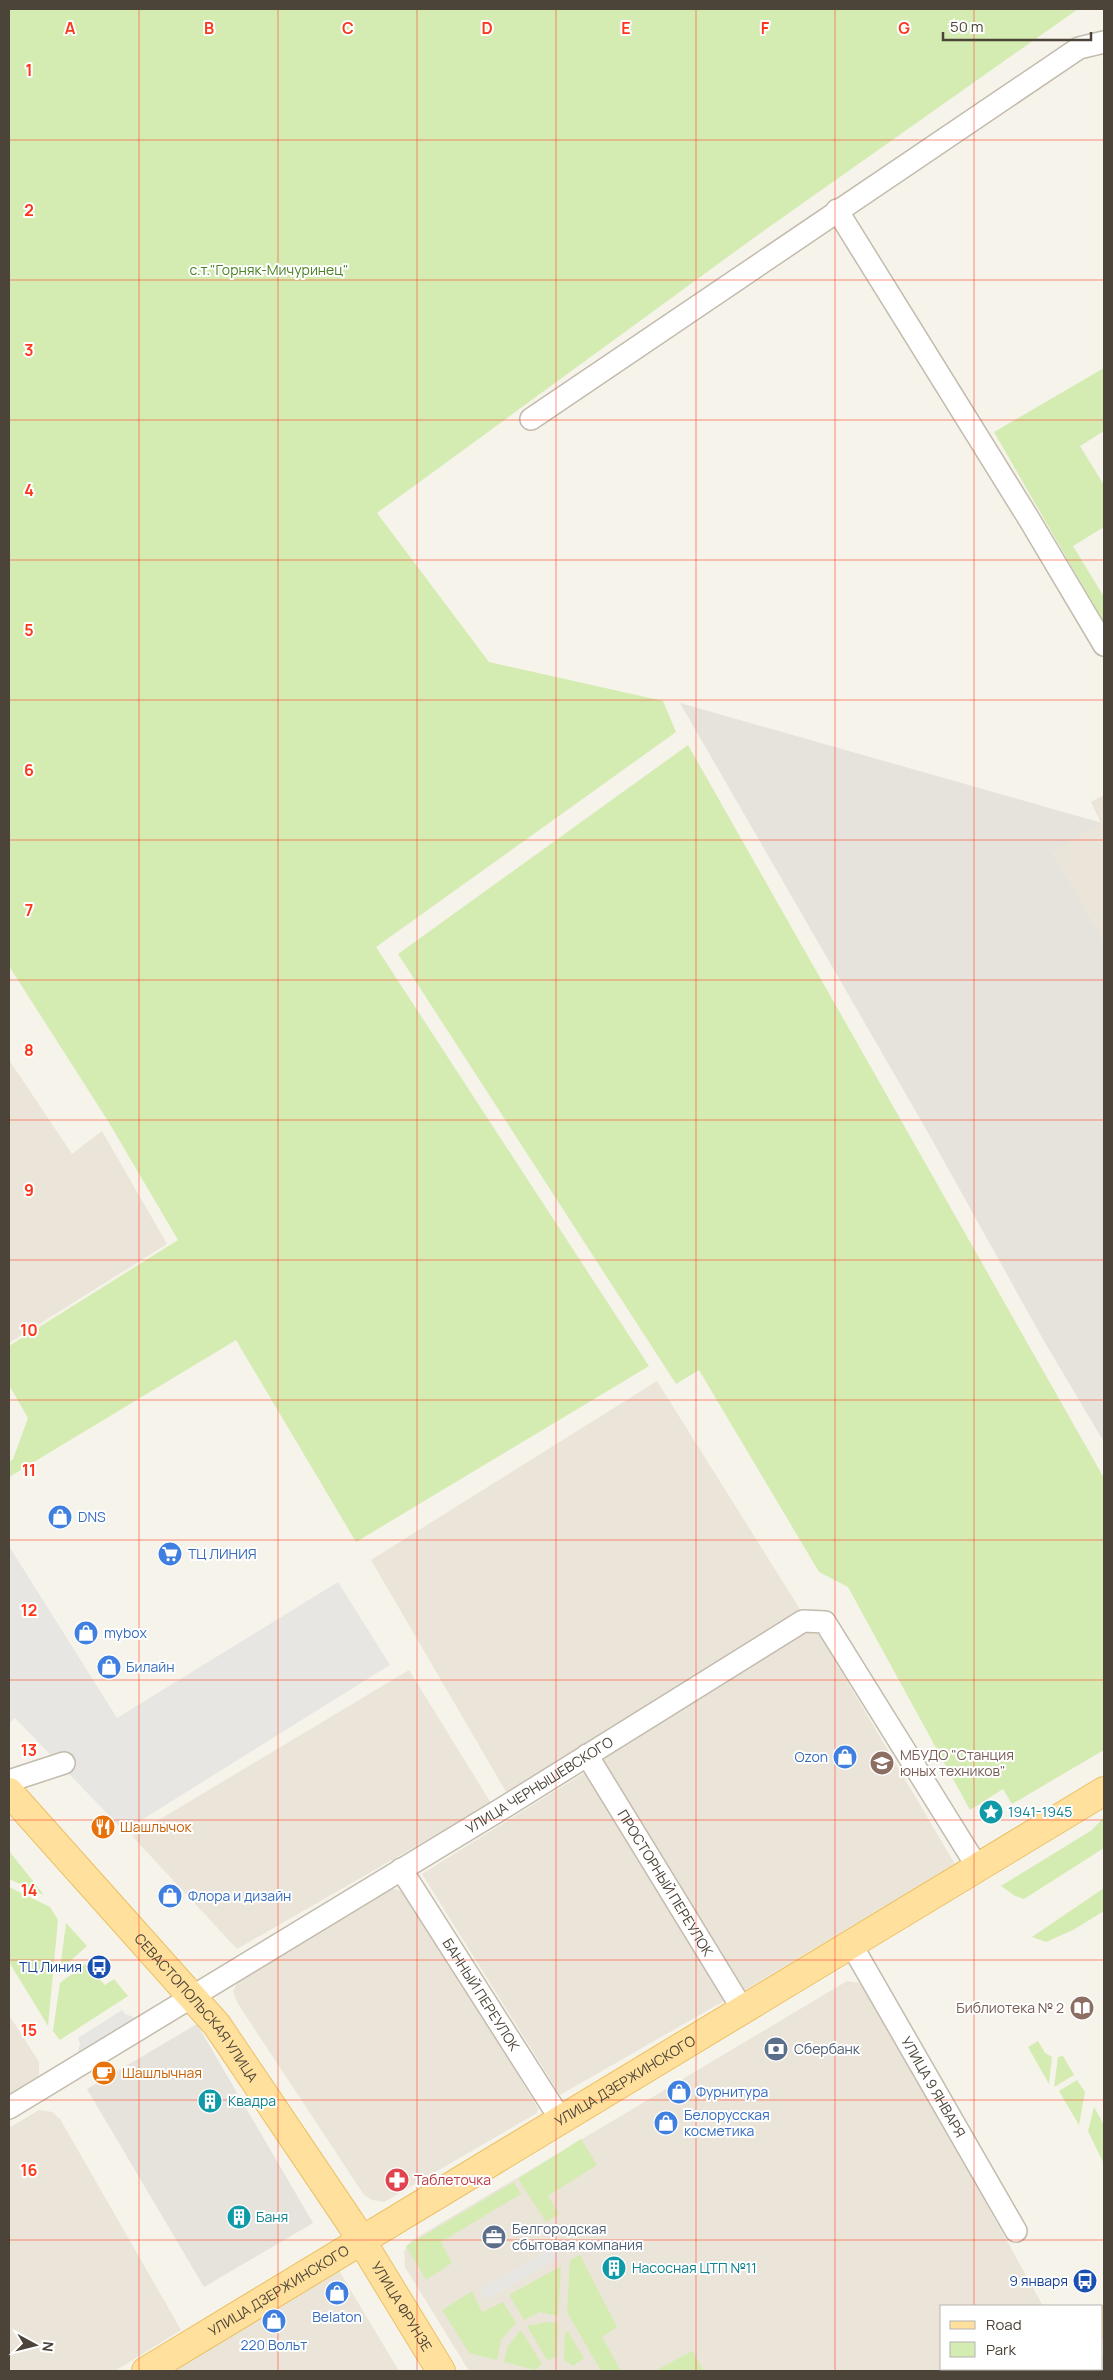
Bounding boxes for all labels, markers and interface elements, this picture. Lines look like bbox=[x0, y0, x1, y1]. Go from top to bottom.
scale bar bbox=[943, 10, 1090, 42]
text: 50 m bbox=[950, 16, 984, 37]
text: A bbox=[65, 17, 76, 39]
text: B bbox=[204, 17, 214, 39]
text: C bbox=[342, 17, 354, 39]
text: D bbox=[481, 17, 493, 39]
text: E bbox=[621, 17, 631, 39]
text: F bbox=[761, 17, 770, 39]
text: G bbox=[898, 17, 910, 39]
text: 1 bbox=[25, 59, 33, 81]
text: 2 bbox=[24, 199, 34, 221]
park label: с.т."Горняк-Мичуринец" bbox=[190, 260, 348, 279]
text: 3 bbox=[24, 339, 34, 361]
text: 4 bbox=[24, 479, 34, 501]
text: 5 bbox=[24, 619, 34, 641]
text: 6 bbox=[24, 759, 34, 781]
text: 7 bbox=[25, 899, 33, 921]
text: 8 bbox=[24, 1039, 34, 1061]
text: 9 bbox=[24, 1179, 34, 1201]
text: 10 bbox=[20, 1319, 38, 1341]
text: 11 bbox=[22, 1459, 36, 1481]
shop icon: DNS bbox=[47, 1504, 73, 1530]
place label: DNS bbox=[78, 1507, 106, 1526]
supermarket icon: ТЦ ЛИНИЯ bbox=[157, 1541, 183, 1567]
place label: ТЦ ЛИНИЯ bbox=[188, 1544, 257, 1563]
text: 12 bbox=[21, 1599, 37, 1621]
shop icon: mybox bbox=[73, 1620, 99, 1646]
place label: mybox bbox=[104, 1623, 147, 1642]
shop icon: Билайн bbox=[96, 1654, 122, 1680]
place label: Билайн bbox=[126, 1657, 175, 1676]
street label: УЛИЦА ЧЕРНЫШЕВСКОГО bbox=[462, 1732, 616, 1837]
text: 13 bbox=[21, 1739, 37, 1761]
shop icon: Ozon bbox=[832, 1744, 858, 1770]
place label: МБУДО "Станция юных техников" bbox=[900, 1745, 1014, 1780]
place label: Ozon bbox=[794, 1747, 828, 1766]
school or university icon: МБУДО "Станция юных техников" bbox=[869, 1750, 895, 1776]
place icon: 1941-1945 bbox=[978, 1799, 1004, 1825]
place label: 1941-1945 bbox=[1008, 1802, 1072, 1821]
street label: ПРОСТОРНЫЙ ПЕРЕУЛОК bbox=[614, 1806, 718, 1960]
restaurant icon: Шашлычок bbox=[90, 1814, 116, 1840]
place label: Шашлычок bbox=[120, 1817, 192, 1836]
text: 14 bbox=[21, 1879, 37, 1901]
shop icon: Флора и дизайн bbox=[157, 1883, 183, 1909]
place label: Флора и дизайн bbox=[188, 1886, 291, 1905]
street label: СЕВАСТОПОЛЬСКАЯ УЛИЦА bbox=[131, 1929, 263, 2086]
street label: БАННЫЙ ПЕРЕУЛОК bbox=[439, 1935, 525, 2055]
bus stop icon: ТЦ Линия bbox=[86, 1954, 112, 1980]
place label: ТЦ Линия bbox=[19, 1957, 82, 1976]
library icon: Библиотека № 2 bbox=[1069, 1995, 1095, 2021]
place label: Библиотека № 2 bbox=[956, 1998, 1064, 2017]
text: 15 bbox=[21, 2019, 37, 2041]
street label: УЛИЦА ДЗЕРЖИНСКОГО bbox=[551, 2031, 699, 2130]
street label: УЛИЦА 9 ЯНВАРЯ bbox=[897, 2033, 970, 2141]
bank icon: Сбербанк bbox=[763, 2036, 789, 2062]
place label: Сбербанк bbox=[794, 2039, 861, 2058]
cafe icon: Шашлычная bbox=[91, 2060, 117, 2086]
place label: Шашлычная bbox=[122, 2063, 202, 2082]
shop icon: Фурнитура bbox=[666, 2079, 692, 2105]
place label: Фурнитура bbox=[696, 2082, 768, 2101]
building icon: Квадра bbox=[197, 2088, 223, 2114]
place label: Квадра bbox=[228, 2091, 276, 2110]
place label: Белорусская косметика bbox=[684, 2105, 770, 2140]
shop icon: Белорусская косметика bbox=[653, 2110, 679, 2136]
text: 16 bbox=[21, 2159, 38, 2181]
pharmacy icon: Таблеточка bbox=[384, 2167, 410, 2193]
place label: Таблеточка bbox=[414, 2170, 491, 2189]
building icon: Баня bbox=[226, 2204, 252, 2230]
place label: Баня bbox=[256, 2207, 288, 2226]
place label: Белгородская сбытовая компания bbox=[512, 2219, 643, 2254]
office icon: Белгородская сбытовая компания bbox=[481, 2224, 507, 2250]
street label: УЛИЦА ДЗЕРЖИНСКОГО bbox=[204, 2240, 352, 2340]
building icon: Насосная ЦТП №11 bbox=[601, 2255, 627, 2281]
street label: УЛИЦА ФРУНЗЕ bbox=[367, 2258, 437, 2355]
place label: Насосная ЦТП №11 bbox=[632, 2258, 757, 2277]
bus stop icon: 9 января bbox=[1072, 2268, 1098, 2294]
place label: 9 января bbox=[1009, 2271, 1068, 2290]
shop icon: Belaton bbox=[324, 2280, 350, 2306]
legend bbox=[940, 2305, 1103, 2370]
place label: Belaton bbox=[312, 2307, 362, 2326]
shop icon: 220 Вольт bbox=[261, 2308, 287, 2334]
text: Road bbox=[986, 2314, 1022, 2335]
north arrow bbox=[10, 2320, 60, 2370]
place label: 220 Вольт bbox=[241, 2335, 307, 2354]
text: Park bbox=[986, 2339, 1016, 2360]
text: N bbox=[38, 2340, 58, 2353]

